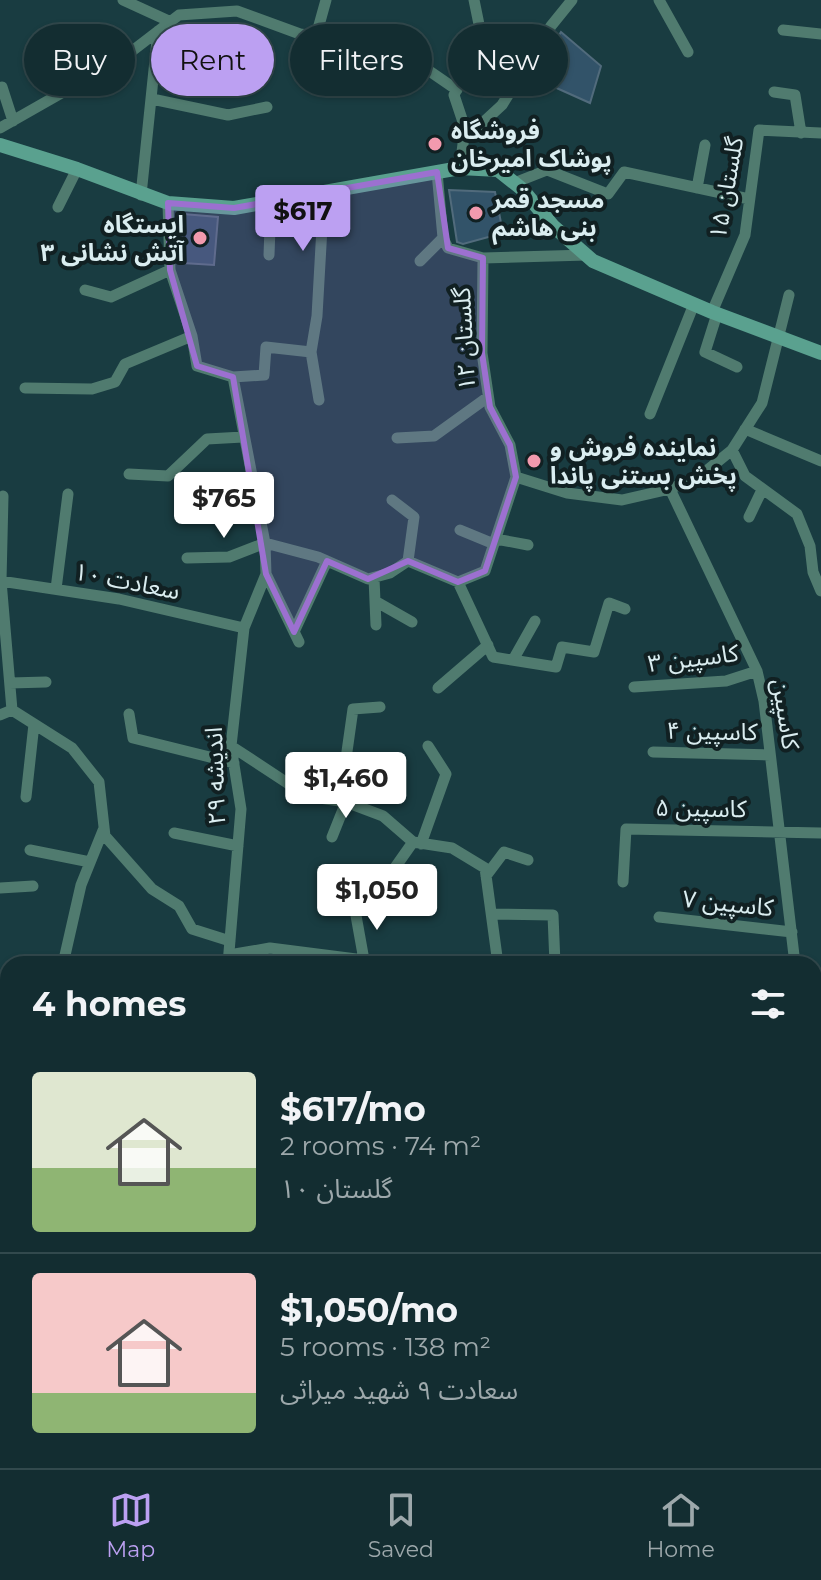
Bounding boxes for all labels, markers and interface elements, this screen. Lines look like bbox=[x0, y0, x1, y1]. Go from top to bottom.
chip: Buy bbox=[24, 24, 135, 96]
chip: Rent bbox=[151, 24, 274, 96]
chip: Filters bbox=[290, 24, 432, 96]
chip: New bbox=[448, 24, 568, 96]
place label: فروشگاه پوشاک امیرخان bbox=[451, 116, 612, 174]
street label: گلستان ۱۵ bbox=[703, 133, 749, 242]
marker: فروشگاه پوشاک امیرخان bbox=[426, 135, 444, 153]
pin: $617 bbox=[256, 185, 350, 253]
place label: مسجد قمر بنی هاشم bbox=[491, 185, 605, 245]
text: $617 bbox=[273, 195, 333, 227]
marker: مسجد قمر بنی هاشم bbox=[467, 204, 485, 222]
place label: ایستگاه آتش نشانی ۳ bbox=[41, 210, 185, 267]
marker: ایستگاه آتش نشانی ۳ bbox=[191, 229, 209, 247]
street label: گلستان ۱۲ bbox=[447, 285, 481, 392]
place label: نماینده فروش و پخش بستنی پاندا bbox=[550, 433, 737, 491]
marker: نماینده فروش و پخش بستنی پاندا bbox=[525, 452, 543, 470]
pin: $765 bbox=[177, 472, 271, 540]
text: $765 bbox=[192, 482, 256, 514]
street label: سعادت ۱۰ bbox=[72, 557, 182, 605]
street label: کاسپین ۳ bbox=[646, 638, 741, 679]
street label: کاسپین bbox=[765, 677, 806, 753]
street label: کاسپین ۴ bbox=[666, 716, 759, 748]
street label: اندیشه ۲۹ bbox=[199, 727, 231, 825]
pin: $1,460 bbox=[281, 752, 411, 820]
text: $1,460 bbox=[303, 762, 389, 794]
street label: کاسپین ۵ bbox=[655, 793, 748, 825]
pin: $1,050 bbox=[312, 864, 442, 932]
text: $1,050 bbox=[335, 874, 419, 906]
street label: کاسپین ۷ bbox=[681, 884, 776, 923]
icon: filters bbox=[746, 982, 790, 1026]
text: 4 homes bbox=[32, 983, 186, 1025]
text: $617/mo bbox=[280, 1088, 426, 1130]
icon: home bbox=[96, 1104, 192, 1200]
text: 2 rooms · 74 m² bbox=[280, 1130, 481, 1162]
text: گلستان ۱۰ bbox=[280, 1173, 392, 1205]
text: $1,050/mo bbox=[280, 1289, 458, 1331]
icon: home bbox=[96, 1305, 192, 1401]
text: 5 rooms · 138 m² bbox=[280, 1331, 491, 1363]
text: سعادت ۹ شهید میراثی bbox=[280, 1374, 518, 1406]
tab: Map bbox=[106, 1488, 155, 1563]
tab: Saved bbox=[368, 1488, 434, 1563]
tab: Home bbox=[646, 1488, 715, 1563]

